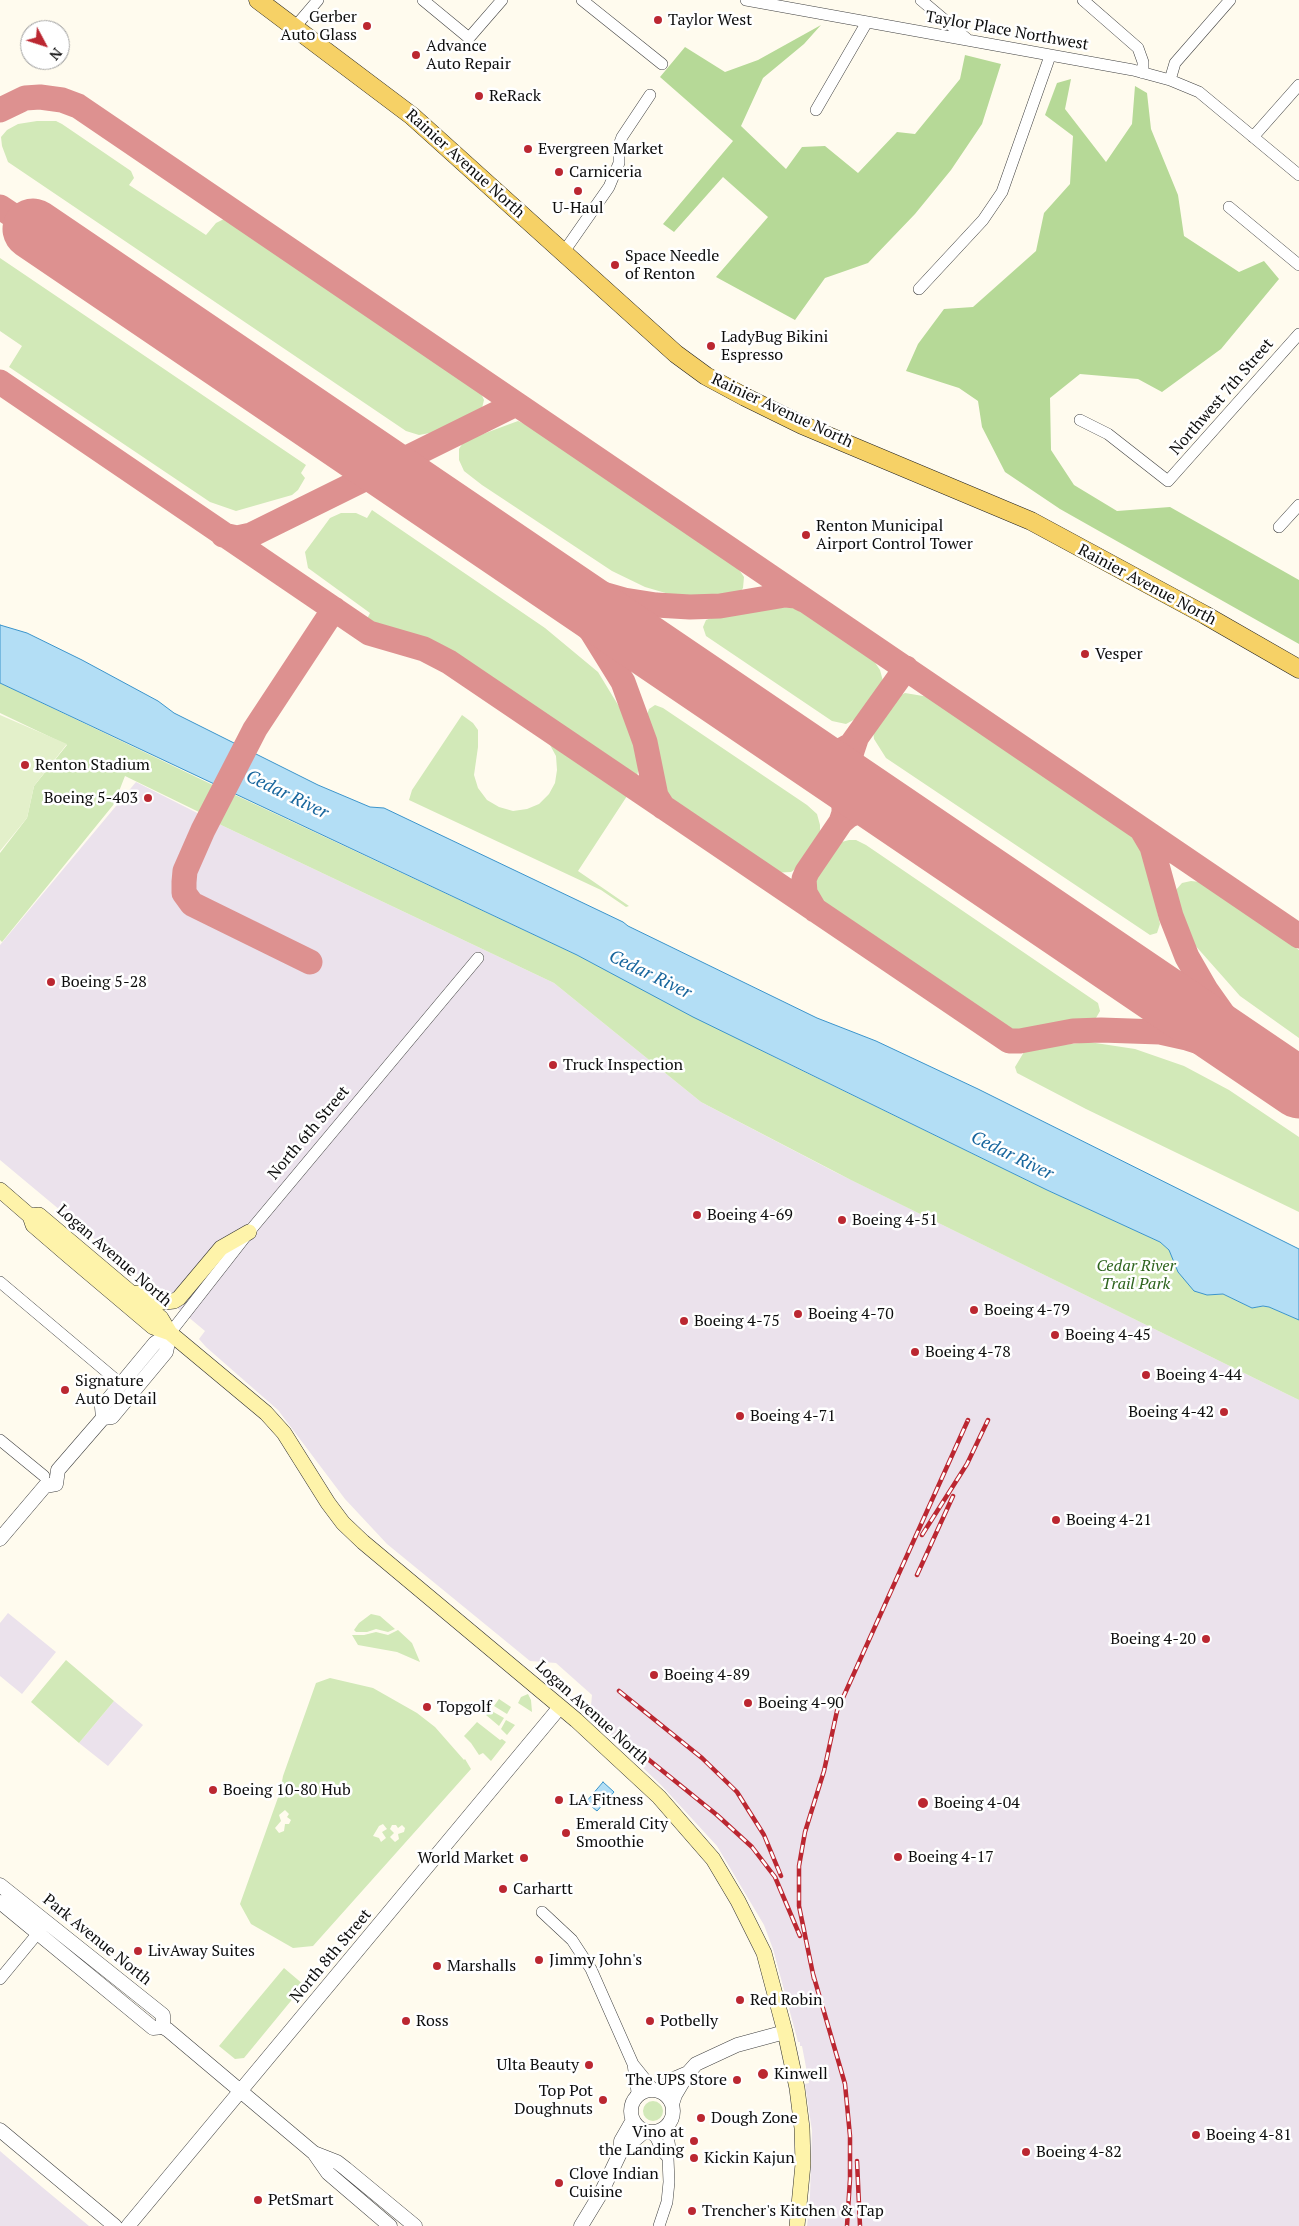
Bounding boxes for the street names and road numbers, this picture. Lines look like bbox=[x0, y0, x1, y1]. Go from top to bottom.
street label: Taylor Place Northwest bbox=[924, 7, 1090, 55]
street label: Rainier Avenue North bbox=[401, 105, 529, 223]
street label: Northwest 7th Street bbox=[1166, 335, 1278, 459]
street label: Rainier Avenue North bbox=[708, 370, 856, 452]
street label: Rainier Avenue North bbox=[1075, 540, 1219, 630]
street label: North 6th Street bbox=[264, 1082, 354, 1184]
street label: Logan Avenue North bbox=[53, 1201, 175, 1311]
street label: Logan Avenue North bbox=[531, 1657, 653, 1769]
street label: Park Avenue North bbox=[39, 1890, 155, 1990]
street label: North 8th Street bbox=[286, 1905, 376, 2007]

